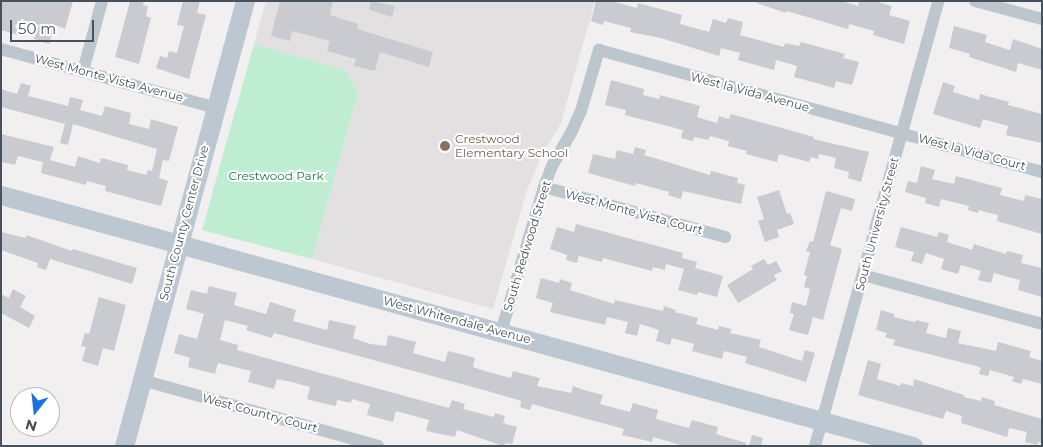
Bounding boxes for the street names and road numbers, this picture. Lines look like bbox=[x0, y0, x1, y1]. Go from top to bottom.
street label: West Monte Vista Avenue bbox=[33, 51, 185, 105]
street label: West la Vida Avenue bbox=[689, 69, 811, 115]
street label: West la Vida Court bbox=[917, 131, 1027, 173]
street label: South County Center Drive bbox=[156, 144, 212, 302]
street label: South University Street bbox=[852, 156, 902, 292]
street label: South Redwood Street bbox=[500, 179, 554, 313]
street label: West Monte Vista Court bbox=[564, 187, 704, 237]
street label: West Whitendale Avenue bbox=[382, 293, 532, 347]
street label: West Country Court bbox=[201, 391, 319, 435]

